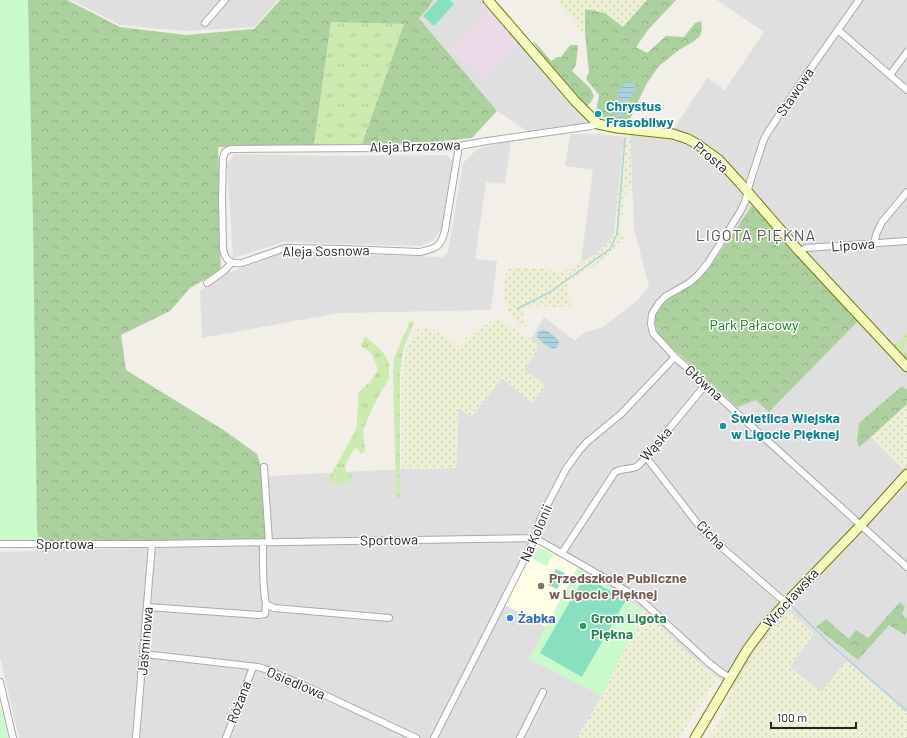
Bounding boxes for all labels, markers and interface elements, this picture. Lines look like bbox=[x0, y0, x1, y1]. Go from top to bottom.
street label: Stawowa bbox=[772, 64, 817, 119]
place label: Chrystus Frasobliwy bbox=[606, 97, 674, 130]
marker: Chrystus Frasobliwy bbox=[593, 109, 603, 119]
street label: Aleja Brzozowa bbox=[369, 135, 461, 156]
street label: Prosta bbox=[690, 137, 732, 176]
district label: LIGOTA PIĘKNA bbox=[696, 225, 816, 244]
street label: Lipowa bbox=[831, 235, 875, 255]
street label: Aleja Sosnowa bbox=[282, 241, 370, 260]
park label: Park Pałacowy bbox=[710, 316, 799, 333]
street label: Główna bbox=[682, 361, 727, 404]
place label: Świetlica Wiejska w Ligocie Pięknej bbox=[731, 409, 840, 442]
marker: Świetlica Wiejska w Ligocie Pięknej bbox=[718, 421, 728, 431]
street label: Wąska bbox=[636, 423, 675, 464]
street label: Na Kolonii bbox=[516, 501, 555, 564]
street label: Cicha bbox=[693, 517, 729, 553]
street label: Sportowa bbox=[360, 530, 418, 549]
street label: Sportowa bbox=[36, 535, 94, 552]
street label: Wrocławska bbox=[759, 564, 822, 631]
place label: Przedszkole Publiczne w Ligocie Pięknej bbox=[549, 569, 687, 602]
marker: Przedszkole Publiczne w Ligocie Pięknej bbox=[536, 581, 546, 591]
street label: Jaśminowa bbox=[133, 606, 156, 676]
place label: Żabka bbox=[518, 609, 556, 626]
place label: Grom Ligota Piękna bbox=[591, 609, 667, 642]
marker: Żabka bbox=[505, 613, 515, 623]
marker: Grom Ligota Piękna bbox=[578, 621, 588, 631]
street label: Osiedlowa bbox=[264, 663, 328, 702]
street label: Różana bbox=[223, 678, 254, 725]
scale bar bbox=[771, 704, 856, 730]
text: 100 m bbox=[777, 710, 807, 724]

